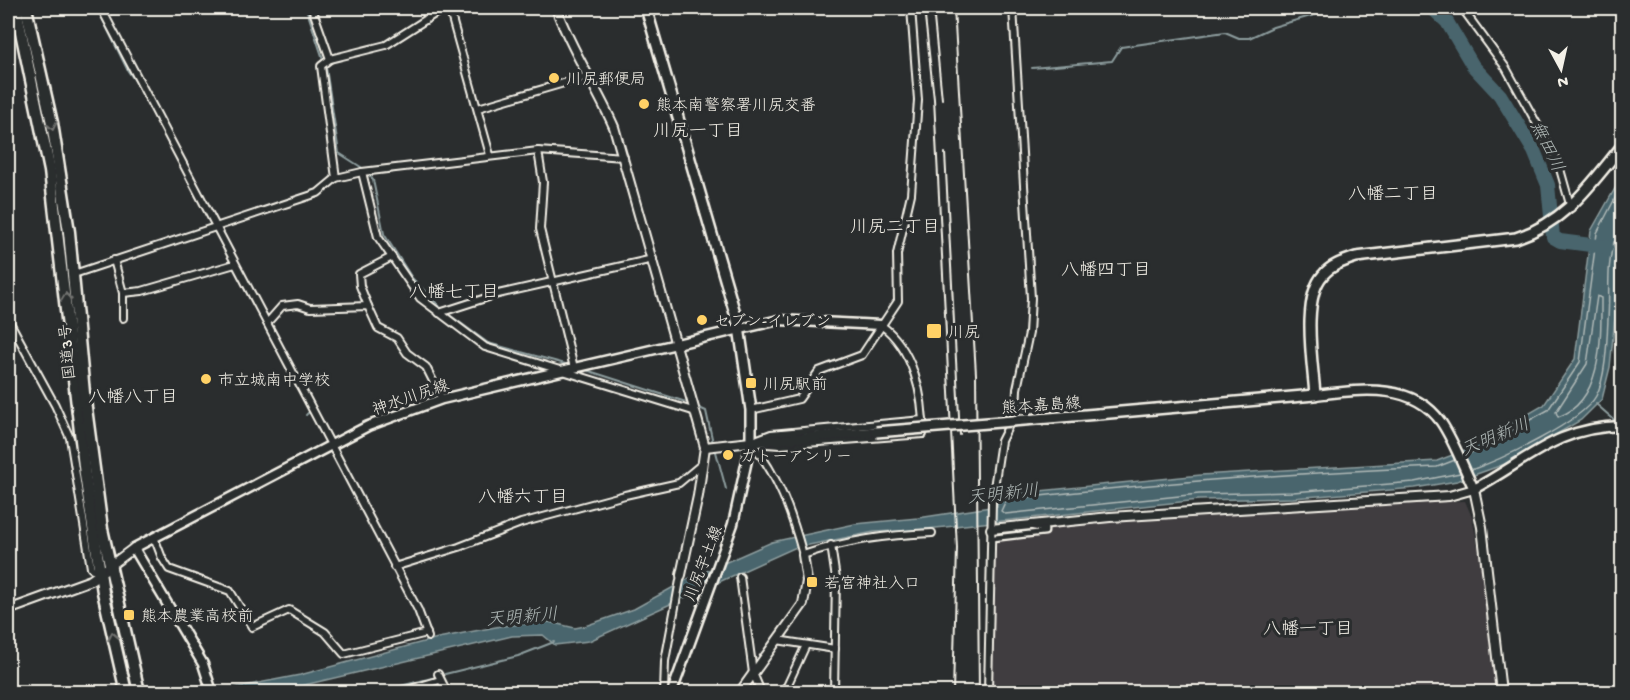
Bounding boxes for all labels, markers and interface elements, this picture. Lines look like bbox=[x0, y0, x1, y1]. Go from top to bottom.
north arrow bbox=[1531, 39, 1591, 99]
text: N bbox=[1556, 70, 1569, 91]
marker: 川尻郵便局 bbox=[547, 71, 561, 85]
place label: 川尻郵便局 bbox=[566, 71, 646, 91]
place label: 熊本南警察署川尻交番 bbox=[656, 96, 816, 117]
marker: 熊本南警察署川尻交番 bbox=[637, 97, 651, 111]
water label: 無田川 bbox=[1524, 118, 1568, 176]
one-way arrow bbox=[45, 121, 58, 131]
district label: 川尻一丁目 bbox=[653, 122, 743, 143]
district label: 八幡二丁目 bbox=[1348, 184, 1438, 206]
district label: 川尻二丁目 bbox=[850, 218, 940, 239]
district label: 八幡四丁目 bbox=[1061, 260, 1151, 282]
district label: 八幡七丁目 bbox=[409, 282, 499, 304]
one-way arrow bbox=[60, 293, 73, 302]
marker: セブン-イレブン bbox=[695, 313, 709, 327]
place label: セブン-イレブン bbox=[714, 313, 831, 333]
marker: 川尻 bbox=[925, 322, 943, 340]
street label: 国道3号 bbox=[57, 323, 81, 381]
place label: 川尻 bbox=[948, 324, 980, 344]
place label: 市立城南中学校 bbox=[218, 371, 330, 392]
marker: 市立城南中学校 bbox=[199, 372, 213, 386]
street label: 神水川尻線 bbox=[370, 375, 452, 421]
marker: 川尻駅前 bbox=[744, 376, 758, 390]
place label: 川尻駅前 bbox=[763, 376, 827, 396]
district label: 八幡八丁目 bbox=[88, 387, 178, 409]
street label: 熊本嘉島線 bbox=[1001, 393, 1082, 420]
water label: 天明新川 bbox=[1458, 414, 1533, 462]
marker: ガトーアンリー bbox=[721, 448, 735, 462]
place label: ガトーアンリー bbox=[740, 448, 852, 468]
water label: 天明新川 bbox=[966, 480, 1040, 510]
district label: 八幡六丁目 bbox=[478, 487, 568, 509]
street label: 川尻宇土線 bbox=[680, 523, 728, 605]
marker: 若宮神社入口 bbox=[805, 575, 819, 589]
place label: 若宮神社入口 bbox=[824, 575, 920, 595]
water label: 天明新川 bbox=[485, 604, 559, 632]
place label: 熊本農業高校前 bbox=[141, 607, 253, 628]
marker: 熊本農業高校前 bbox=[122, 608, 136, 622]
district label: 八幡一丁目 bbox=[1263, 619, 1353, 641]
one-way arrow bbox=[107, 631, 120, 641]

